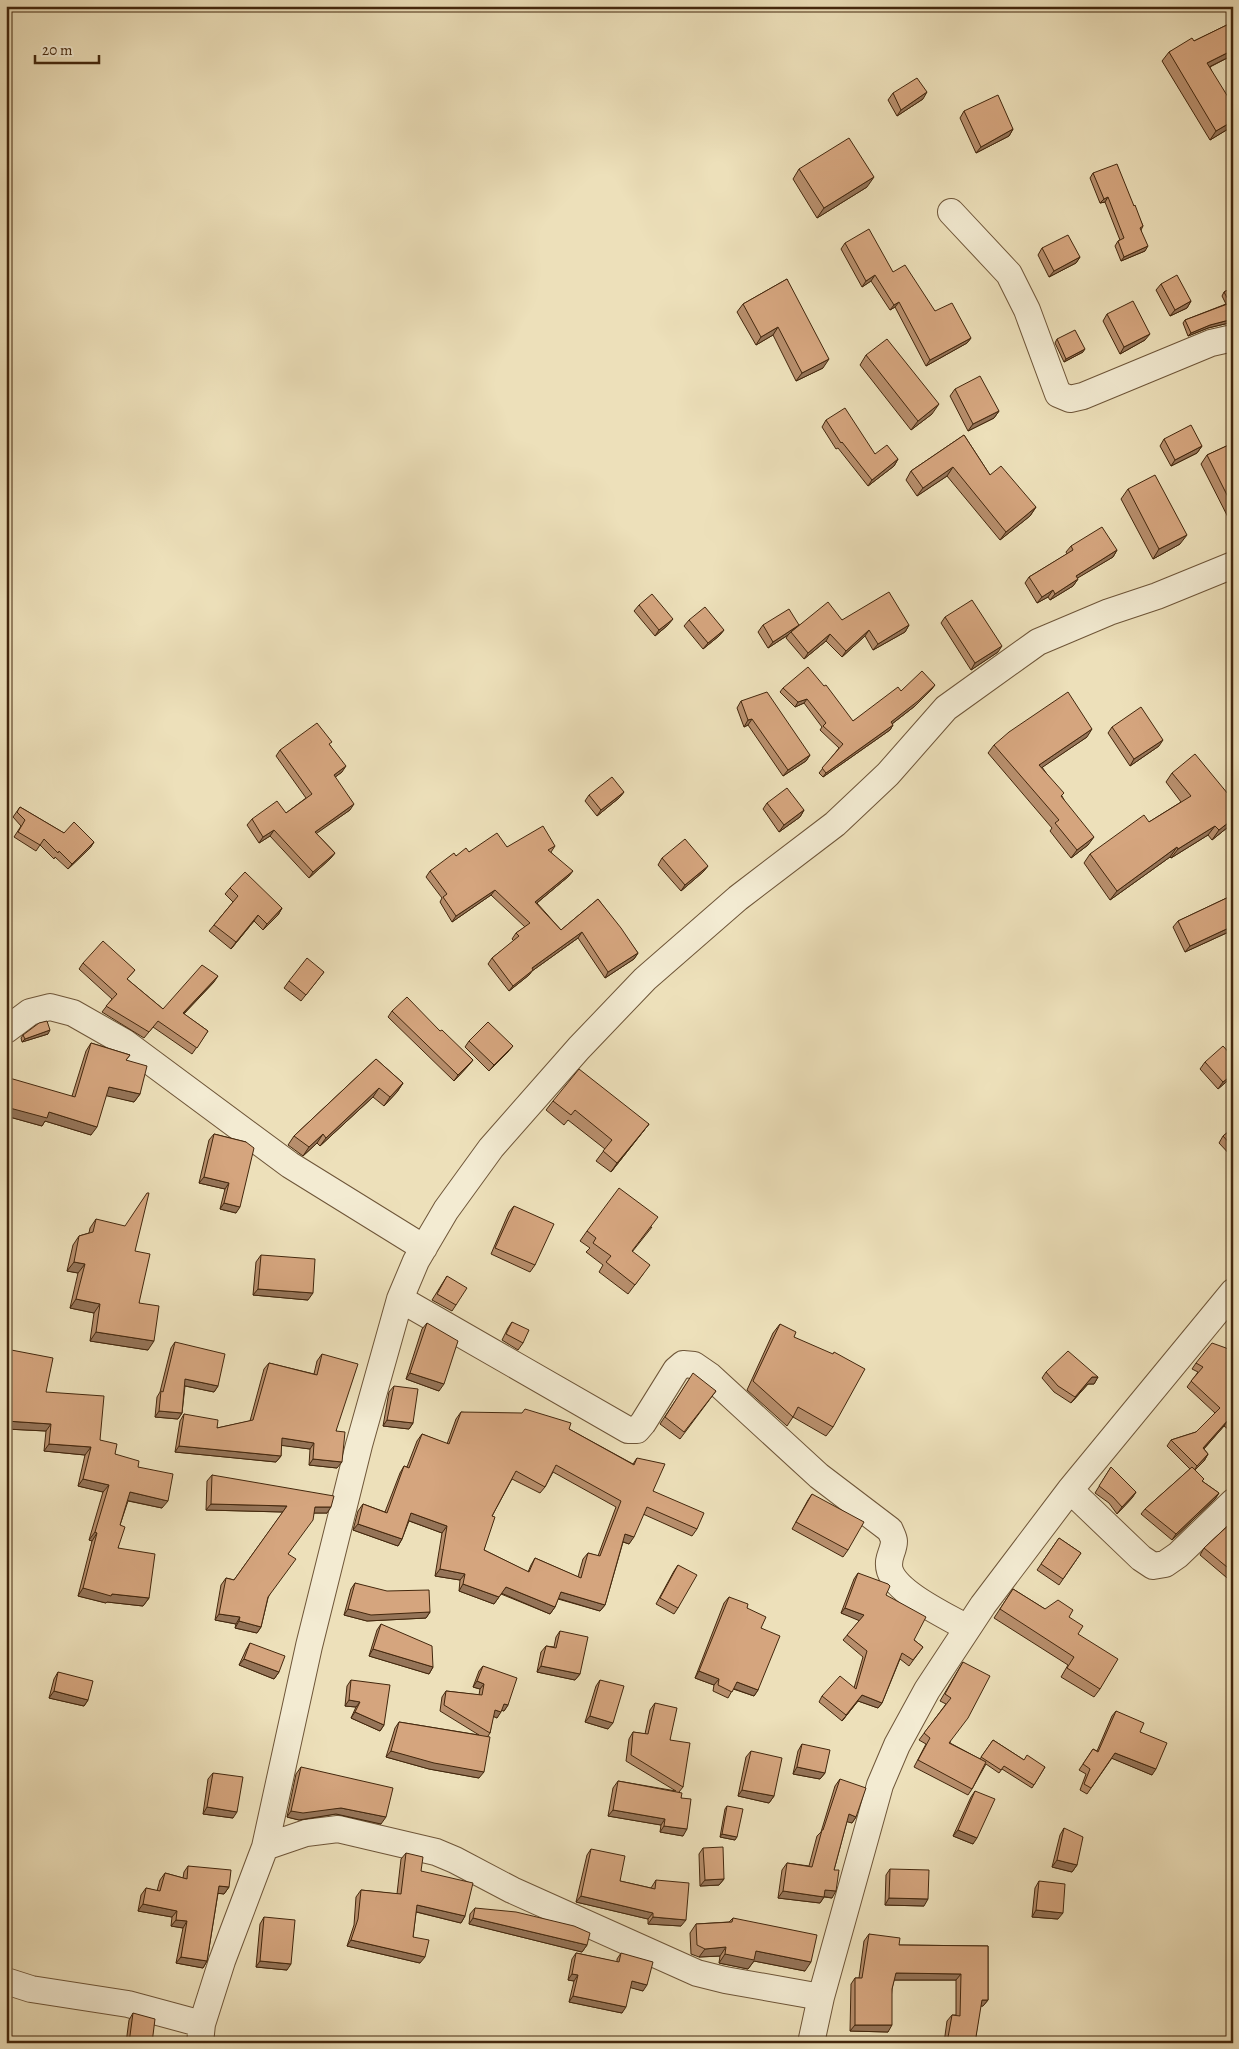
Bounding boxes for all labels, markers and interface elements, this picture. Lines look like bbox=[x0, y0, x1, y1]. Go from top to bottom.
scale bar bbox=[35, 32, 99, 64]
text: 20 m bbox=[42, 40, 73, 60]

